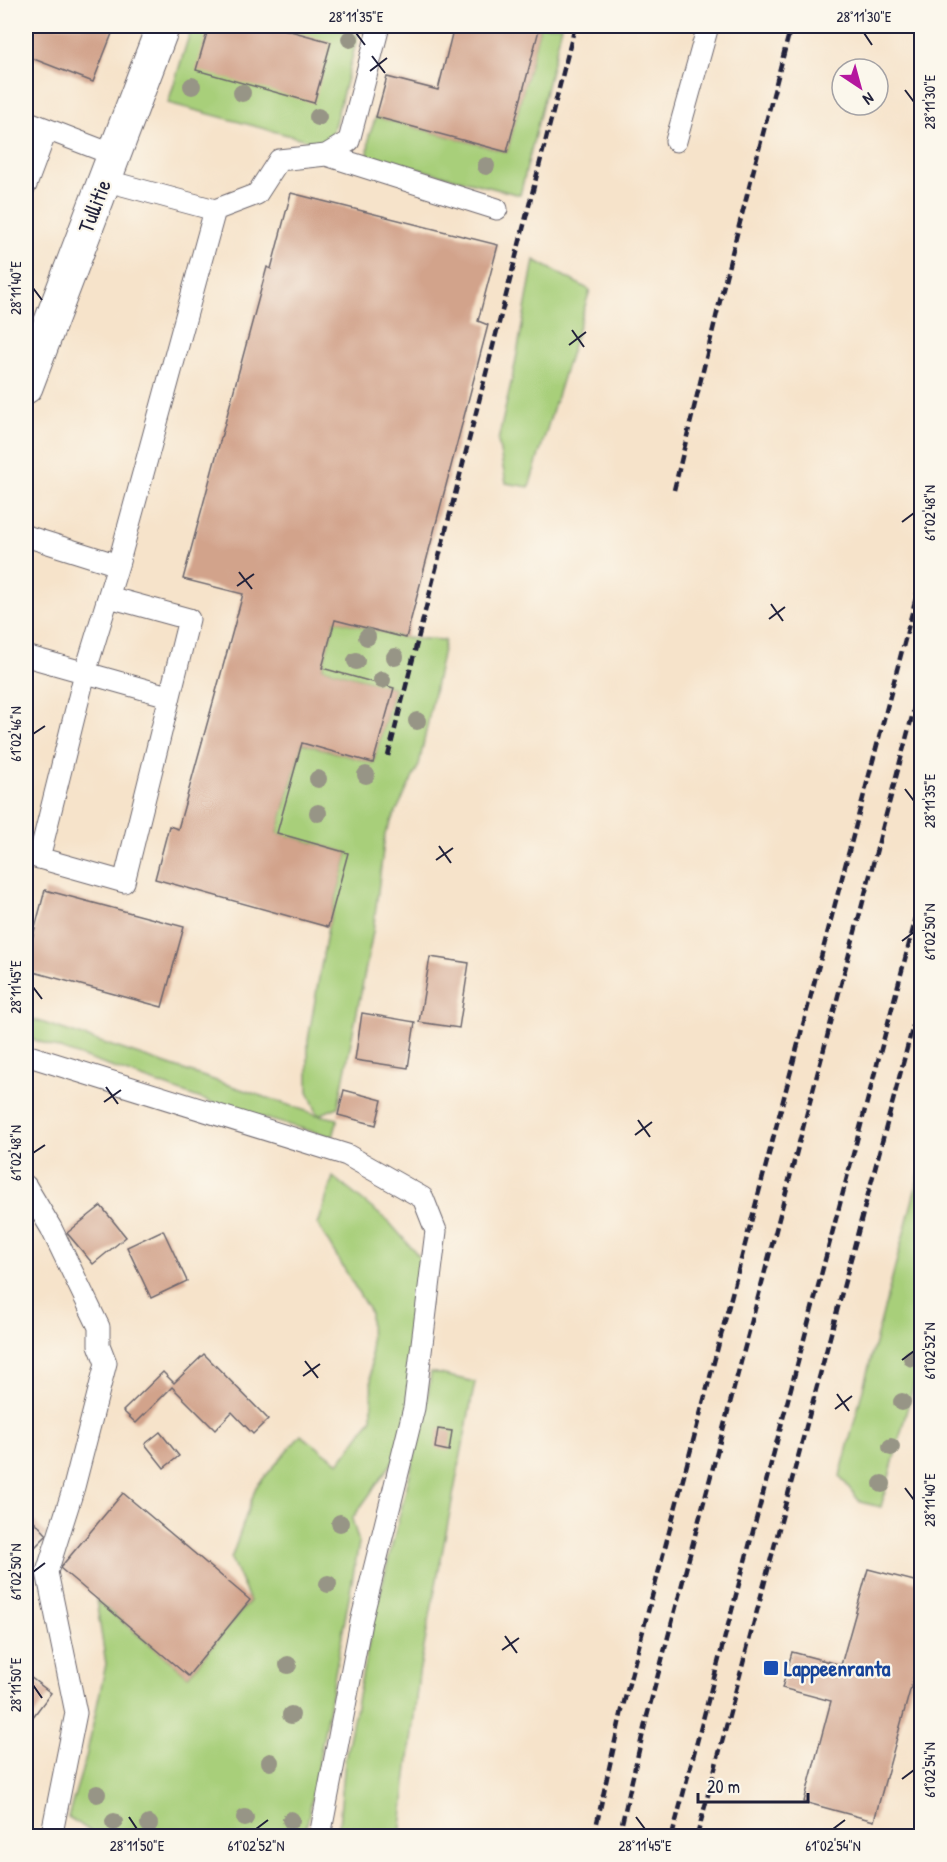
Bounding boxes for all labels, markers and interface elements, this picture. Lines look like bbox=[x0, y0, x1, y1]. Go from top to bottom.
text: 28°11'35"E bbox=[329, 6, 384, 27]
text: 28°11'30"E bbox=[837, 6, 892, 27]
north arrow bbox=[830, 57, 890, 117]
text: 28°11'30"E bbox=[919, 74, 940, 129]
text: N bbox=[859, 88, 879, 111]
street label: Tullitie bbox=[70, 175, 118, 237]
text: 28°11'40"E bbox=[5, 261, 26, 315]
text: 61°02'48"N bbox=[919, 485, 940, 541]
text: 61°02'46"N bbox=[5, 706, 26, 762]
text: 28°11'35"E bbox=[919, 773, 940, 828]
text: 61°02'50"N bbox=[919, 904, 940, 960]
text: 28°11'45"E bbox=[5, 960, 26, 1014]
text: 61°02'48"N bbox=[5, 1125, 26, 1181]
text: 61°02'52"N bbox=[919, 1322, 940, 1380]
text: 28°11'40"E bbox=[919, 1473, 940, 1527]
text: 61°02'50"N bbox=[5, 1544, 26, 1600]
place label: Lappeenranta bbox=[784, 1653, 891, 1684]
text: 28°11'50"E bbox=[5, 1657, 26, 1712]
marker: Lappeenranta bbox=[762, 1659, 780, 1677]
text: 61°02'54"N bbox=[919, 1742, 940, 1798]
scale bar bbox=[698, 1766, 808, 1804]
text: 20 m bbox=[707, 1774, 740, 1799]
text: 28°11'50"E bbox=[110, 1835, 165, 1856]
text: 61°02'52"N bbox=[227, 1835, 285, 1856]
text: 28°11'45"E bbox=[618, 1835, 672, 1856]
text: 61°02'54"N bbox=[805, 1835, 861, 1856]

